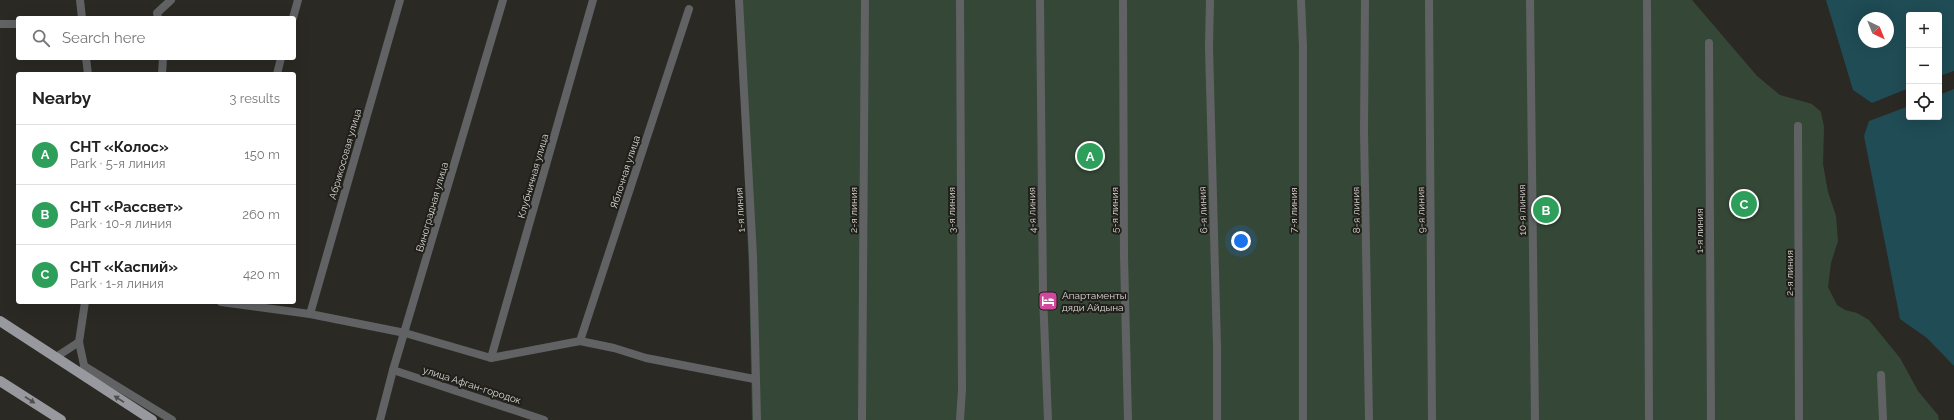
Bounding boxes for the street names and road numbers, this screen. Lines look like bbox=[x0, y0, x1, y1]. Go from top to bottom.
street label: Абрикосовая улица bbox=[327, 107, 363, 201]
street label: Клубничная улица bbox=[516, 132, 550, 220]
street label: Яблочная улица bbox=[608, 134, 642, 210]
street label: Виноградная улица bbox=[414, 161, 450, 253]
street label: 10-я линия bbox=[1516, 184, 1528, 236]
street label: 1-я линия bbox=[733, 187, 747, 233]
street label: 2-я линия bbox=[848, 187, 859, 233]
street label: 3-я линия bbox=[946, 187, 957, 233]
street label: 4-я линия bbox=[1026, 187, 1038, 233]
street label: 5-я линия bbox=[1109, 187, 1120, 233]
street label: 6-я линия bbox=[1197, 187, 1209, 233]
street label: 7-я линия bbox=[1288, 187, 1299, 233]
street label: 8-я линия bbox=[1350, 187, 1362, 233]
street label: 9-я линия bbox=[1415, 187, 1427, 233]
street label: 1-я линия bbox=[1694, 209, 1705, 253]
street label: 2-я линия bbox=[1784, 250, 1795, 296]
street label: улица Афган-городок bbox=[421, 364, 523, 406]

